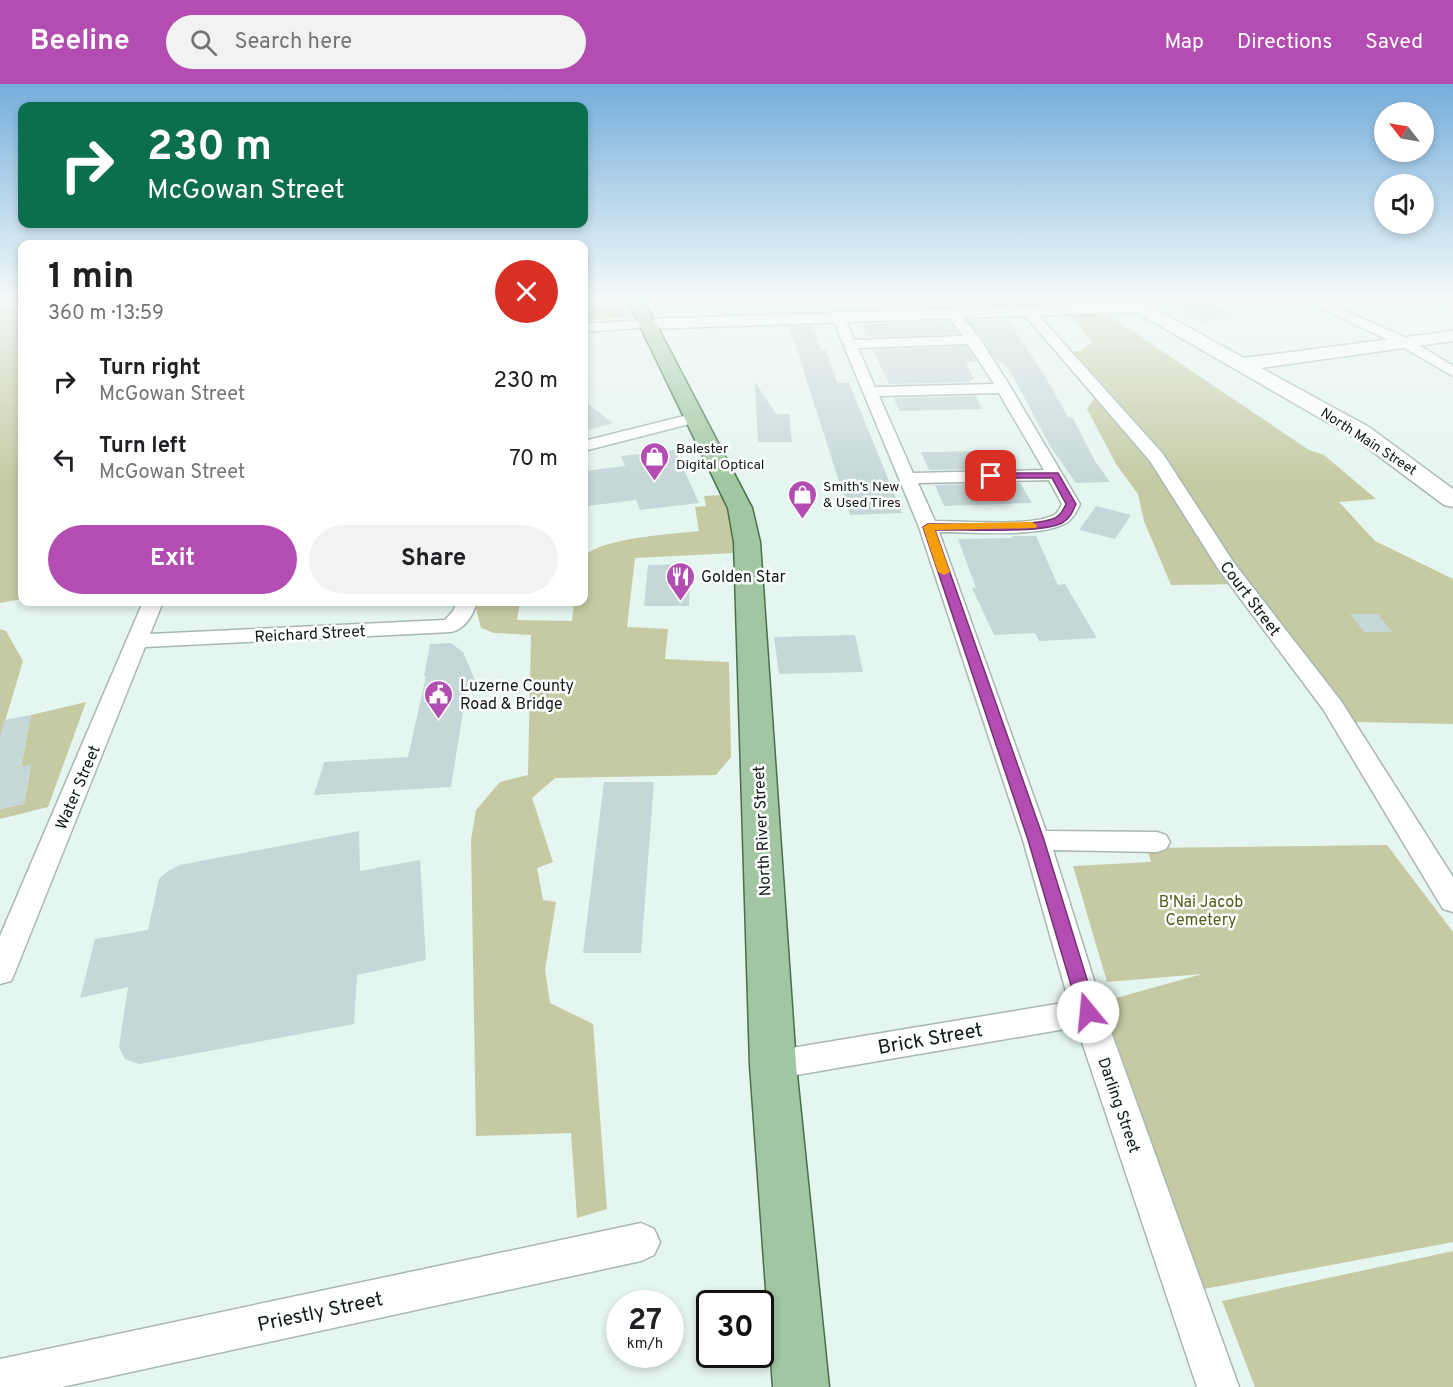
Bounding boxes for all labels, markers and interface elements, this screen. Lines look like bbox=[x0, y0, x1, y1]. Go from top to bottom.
search box bbox=[166, 15, 586, 69]
text: Beeline bbox=[30, 24, 130, 60]
icon: search bbox=[187, 26, 220, 59]
text: Search here bbox=[235, 29, 352, 56]
text: Map bbox=[1164, 29, 1204, 56]
text: Directions bbox=[1237, 29, 1332, 56]
text: Saved bbox=[1365, 29, 1423, 56]
north arrow bbox=[1374, 102, 1434, 162]
map controls bbox=[1374, 102, 1434, 234]
text: 230 m bbox=[147, 122, 272, 175]
icon: right bbox=[48, 126, 126, 204]
text: McGowan Street bbox=[147, 174, 345, 208]
button: sound bbox=[1374, 174, 1434, 234]
text: 1 min bbox=[48, 255, 134, 301]
button: close bbox=[495, 260, 558, 323]
text: 360 m · 13:59 bbox=[48, 301, 164, 327]
text: Turn right bbox=[99, 355, 201, 382]
icon: right bbox=[48, 365, 81, 398]
text: 230 m bbox=[494, 368, 558, 395]
text: McGowan Street bbox=[99, 382, 245, 408]
street label: North Main Street bbox=[1317, 405, 1419, 480]
text: Turn left bbox=[99, 433, 187, 460]
shop icon: Balester Digital Optical bbox=[639, 440, 671, 482]
place label: Balester Digital Optical bbox=[676, 441, 765, 474]
icon: left bbox=[48, 443, 81, 476]
text: 70 m bbox=[509, 446, 558, 473]
pin bbox=[965, 450, 1016, 501]
icon: arrive bbox=[974, 459, 1007, 492]
text: McGowan Street bbox=[99, 460, 245, 486]
shop icon: Smith’s New & Used Tires bbox=[786, 478, 818, 520]
place label: Smith’s New & Used Tires bbox=[823, 479, 901, 512]
button: Exit bbox=[48, 525, 297, 594]
button: Share bbox=[309, 525, 558, 594]
street label: Court Street bbox=[1215, 558, 1284, 641]
restaurant icon: Golden Star bbox=[664, 560, 696, 602]
place label: Golden Star bbox=[701, 568, 786, 588]
street label: Reichard Street bbox=[254, 622, 366, 648]
place label: Luzerne County Road & Bridge bbox=[460, 677, 574, 715]
public building icon: Luzerne County Road & Bridge bbox=[423, 678, 455, 720]
street label: Water Street bbox=[52, 742, 106, 833]
street label: North River Street bbox=[750, 765, 776, 897]
park label: B'Nai Jacob Cemetery bbox=[1159, 893, 1243, 931]
position arrow bbox=[1056, 980, 1120, 1044]
street label: Brick Street bbox=[876, 1018, 985, 1062]
street label: Darling Street bbox=[1092, 1055, 1144, 1156]
street label: Priestly Street bbox=[255, 1287, 386, 1339]
speed limit sign: 30 bbox=[696, 1290, 774, 1368]
text: 27 bbox=[628, 1303, 662, 1340]
text: km/h bbox=[627, 1335, 663, 1354]

